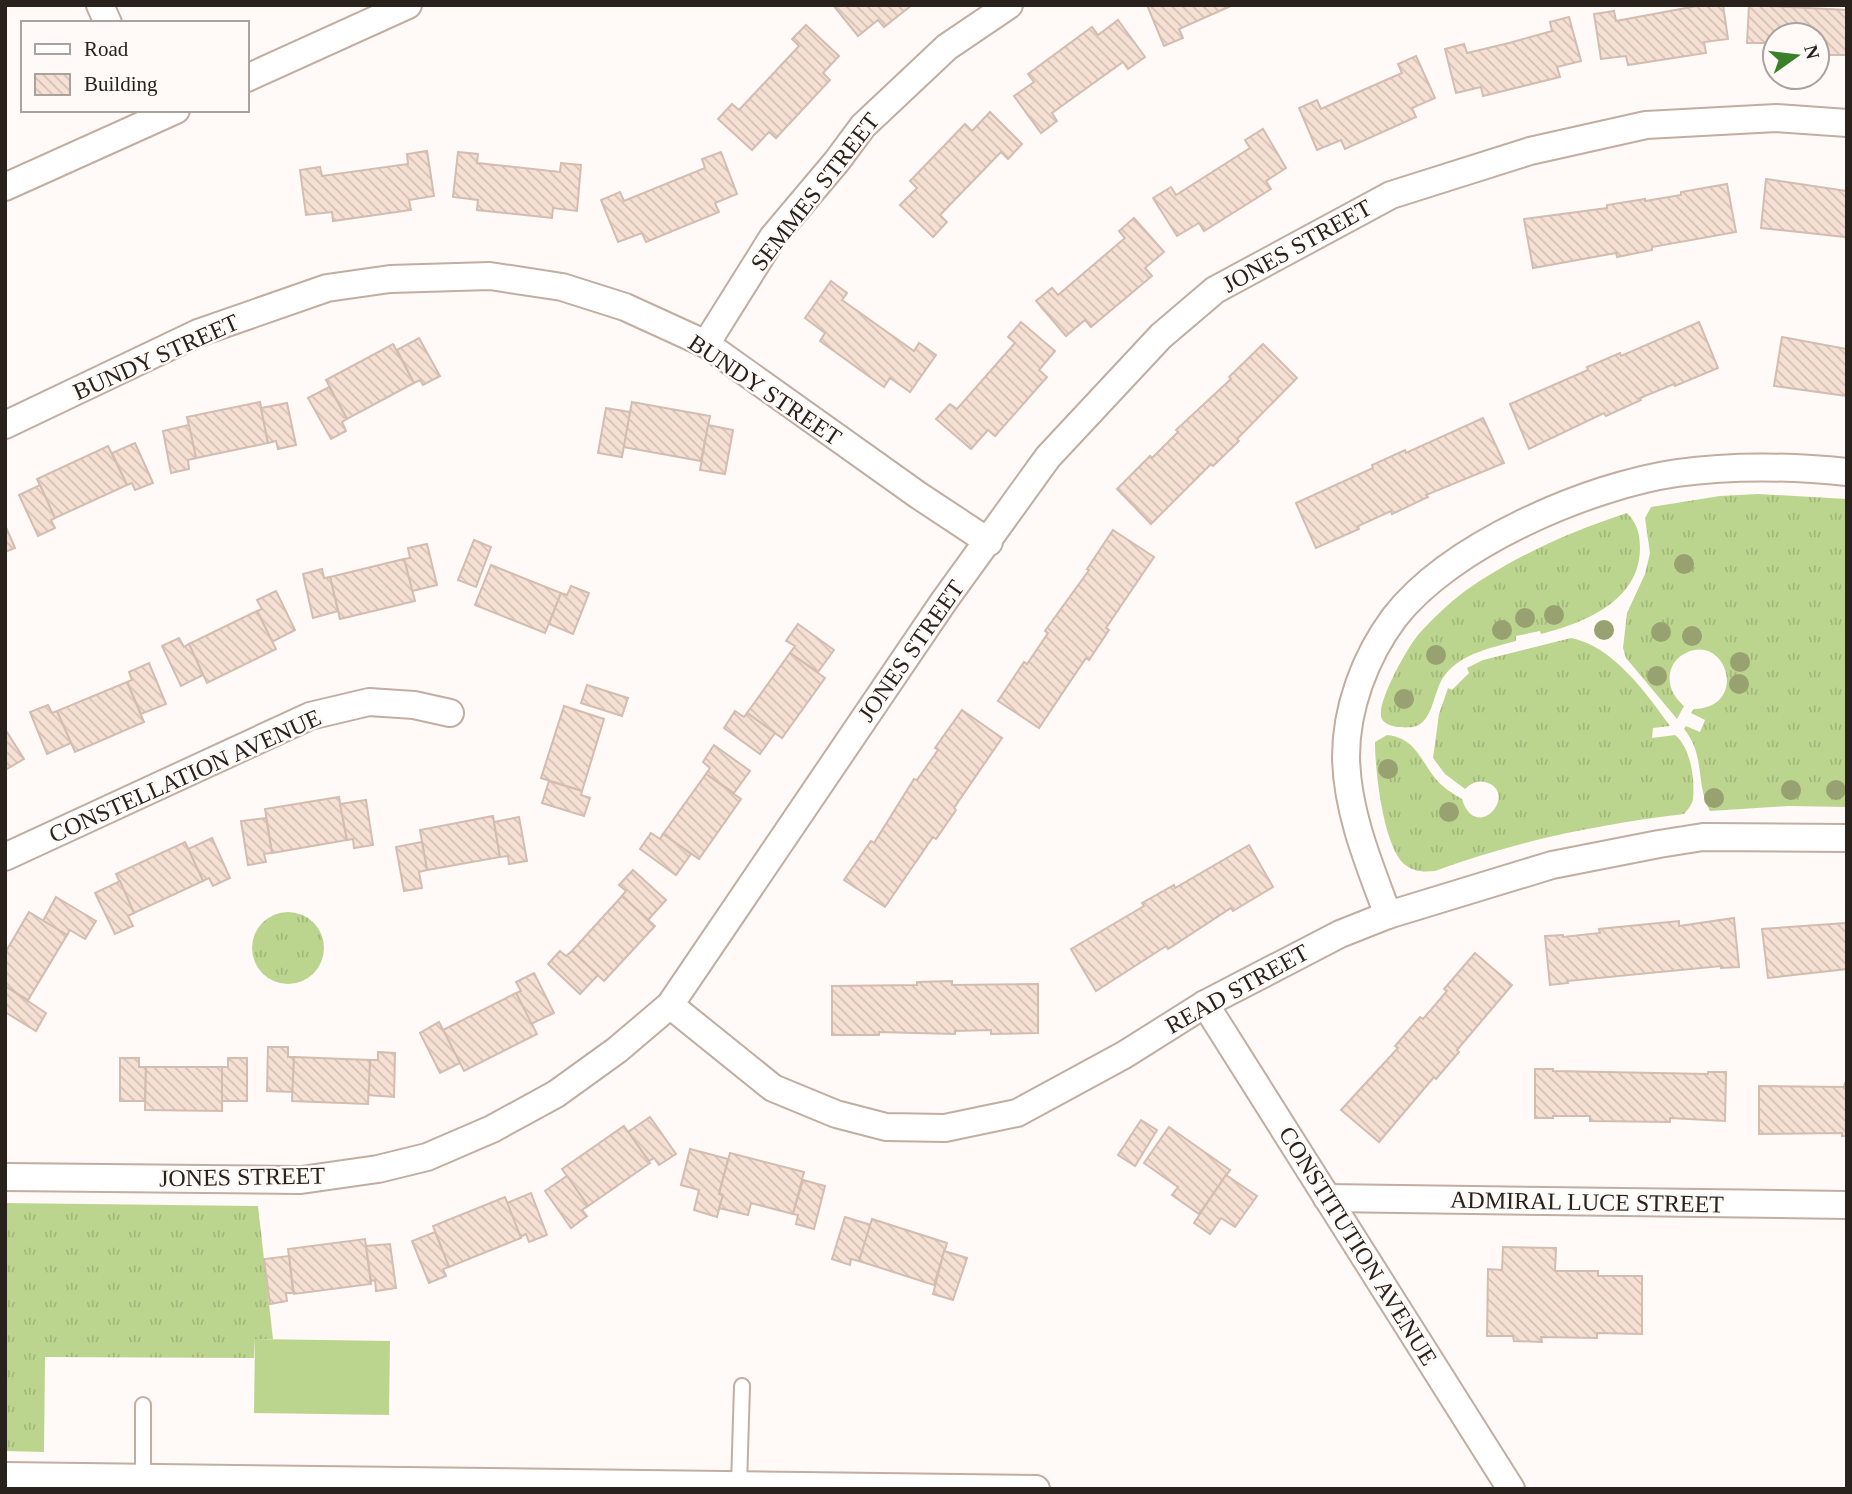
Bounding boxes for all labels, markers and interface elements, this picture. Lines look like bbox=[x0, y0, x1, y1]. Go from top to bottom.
legend bbox=[21, 21, 248, 112]
north arrow bbox=[1761, 21, 1831, 91]
text: Road bbox=[84, 37, 129, 61]
text: N bbox=[1800, 43, 1824, 61]
text: Building bbox=[84, 72, 158, 96]
street label: SEMMES STREET bbox=[745, 108, 885, 276]
street label: JONES STREET bbox=[1218, 194, 1376, 298]
street label: BUNDY STREET bbox=[69, 309, 243, 405]
street label: BUNDY STREET bbox=[684, 329, 847, 451]
street label: JONES STREET bbox=[853, 575, 969, 726]
street label: CONSTELLATION AVENUE bbox=[45, 704, 325, 848]
street label: READ STREET bbox=[1161, 939, 1313, 1039]
street label: CONSTITUTION AVENUE bbox=[1274, 1122, 1442, 1370]
street label: JONES STREET bbox=[159, 1163, 326, 1191]
street label: ADMIRAL LUCE STREET bbox=[1450, 1187, 1724, 1217]

